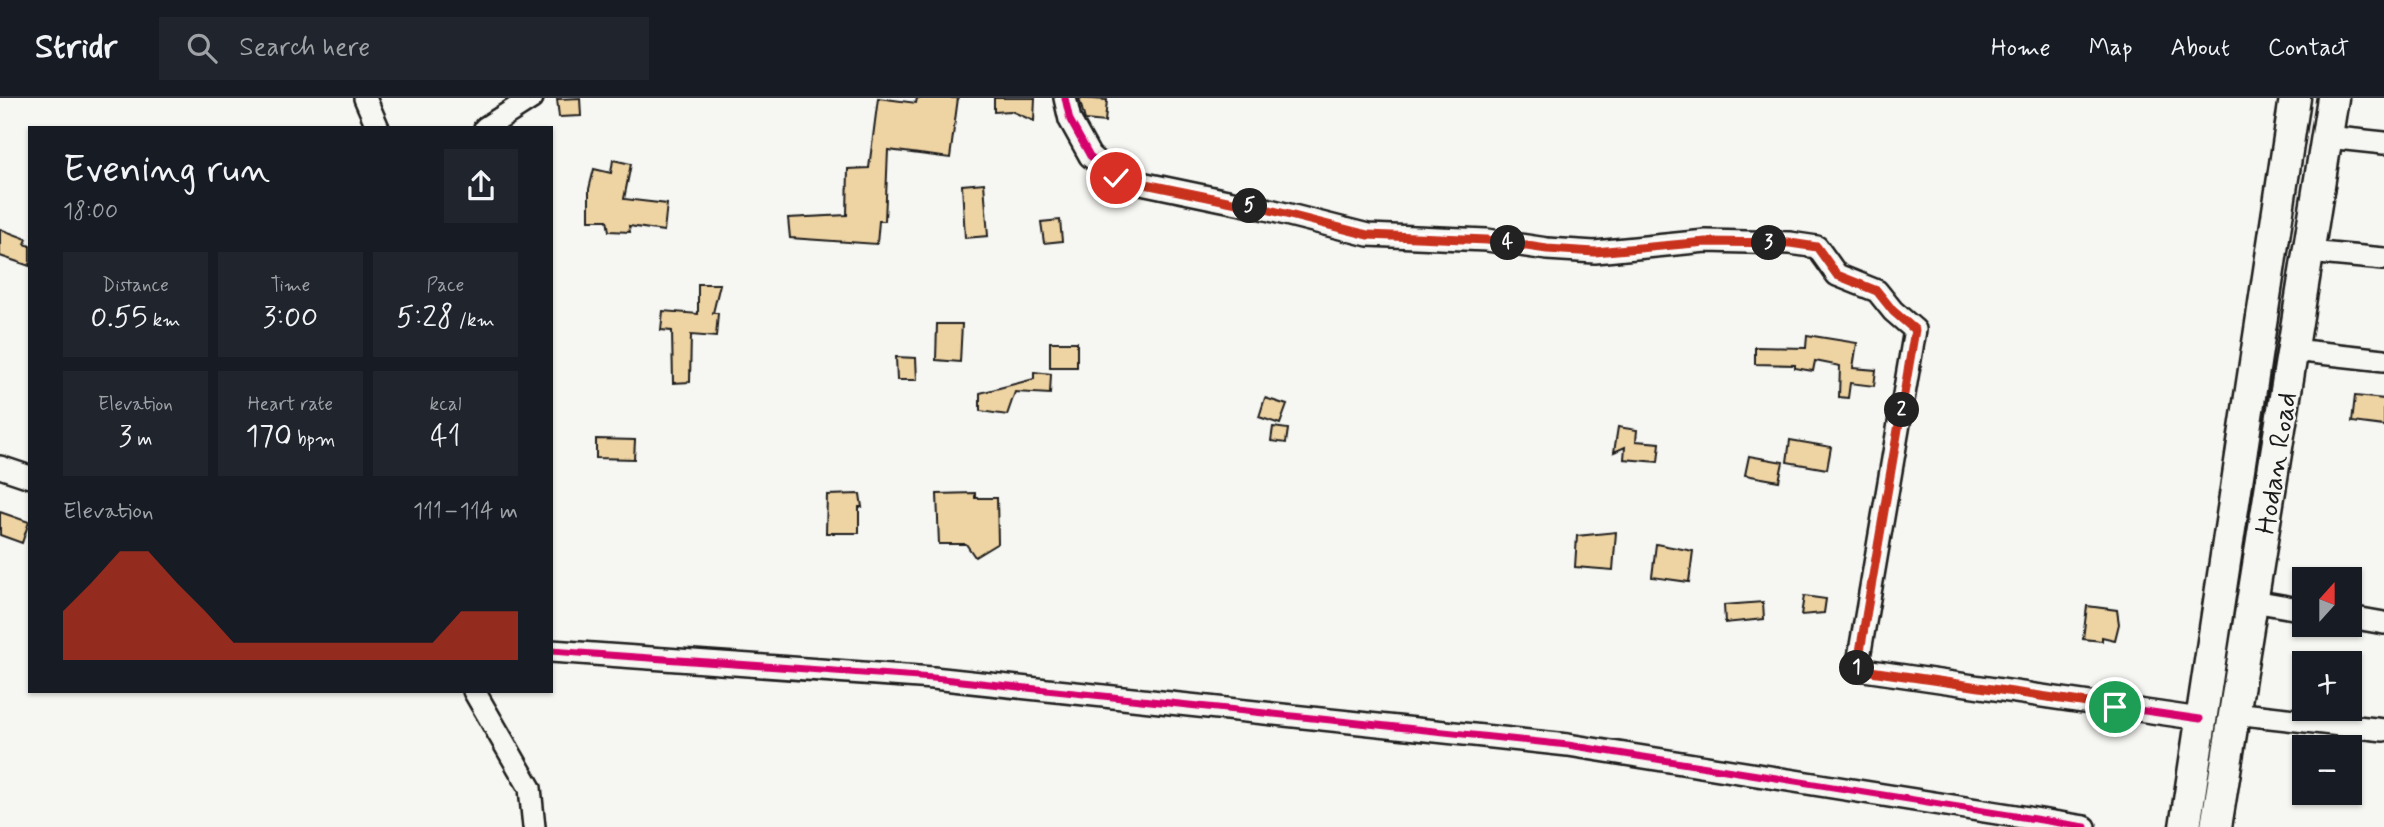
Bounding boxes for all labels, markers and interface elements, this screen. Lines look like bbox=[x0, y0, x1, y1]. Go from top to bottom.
search box bbox=[159, 17, 649, 80]
text: Stridr bbox=[35, 26, 117, 70]
icon: search bbox=[183, 29, 221, 67]
text: Search here bbox=[239, 31, 370, 65]
text: Home bbox=[1991, 33, 2051, 64]
text: Map bbox=[2089, 33, 2133, 64]
text: About bbox=[2171, 33, 2230, 64]
text: Contact bbox=[2268, 33, 2349, 64]
text: Evening run bbox=[63, 146, 270, 195]
pin bbox=[1086, 148, 1146, 208]
button: share bbox=[444, 149, 518, 223]
icon: check bbox=[1097, 159, 1135, 197]
pin: 5 bbox=[1232, 188, 1268, 224]
text: 5 bbox=[1244, 193, 1255, 218]
text: 18:00 bbox=[63, 197, 118, 227]
pin: 4 bbox=[1490, 226, 1526, 260]
pin: 3 bbox=[1752, 226, 1786, 260]
text: 4 bbox=[1502, 230, 1513, 255]
text: 3 bbox=[1764, 230, 1773, 255]
text: Distance bbox=[102, 273, 169, 298]
text: Time bbox=[271, 273, 310, 298]
text: Pace bbox=[427, 273, 464, 298]
text: 0.55 bbox=[91, 298, 148, 337]
text: 3:00 bbox=[263, 298, 318, 337]
text: 5:28 bbox=[396, 298, 454, 337]
text: km bbox=[148, 308, 180, 333]
text: /km bbox=[454, 308, 495, 333]
street label: Hodan Road bbox=[2248, 390, 2307, 537]
text: Elevation bbox=[98, 392, 173, 417]
text: Heart rate bbox=[248, 392, 333, 417]
text: kcal bbox=[430, 392, 461, 417]
pin: 2 bbox=[1884, 392, 1920, 428]
text: 2 bbox=[1897, 397, 1906, 422]
text: 3 bbox=[119, 417, 132, 456]
text: 170 bbox=[246, 417, 292, 456]
text: 41 bbox=[430, 417, 461, 456]
text: m bbox=[132, 427, 152, 452]
text: bpm bbox=[292, 427, 335, 452]
text: Elevation bbox=[63, 497, 154, 527]
text: 111–114 m bbox=[413, 497, 518, 527]
north arrow bbox=[2292, 567, 2362, 637]
map controls bbox=[2292, 567, 2362, 805]
pin: 1 bbox=[1840, 650, 1874, 686]
button: + bbox=[2292, 651, 2362, 721]
text: 1 bbox=[1852, 655, 1861, 680]
pin bbox=[2085, 677, 2145, 737]
icon: arrive bbox=[2096, 688, 2134, 726]
button: − bbox=[2292, 735, 2362, 805]

